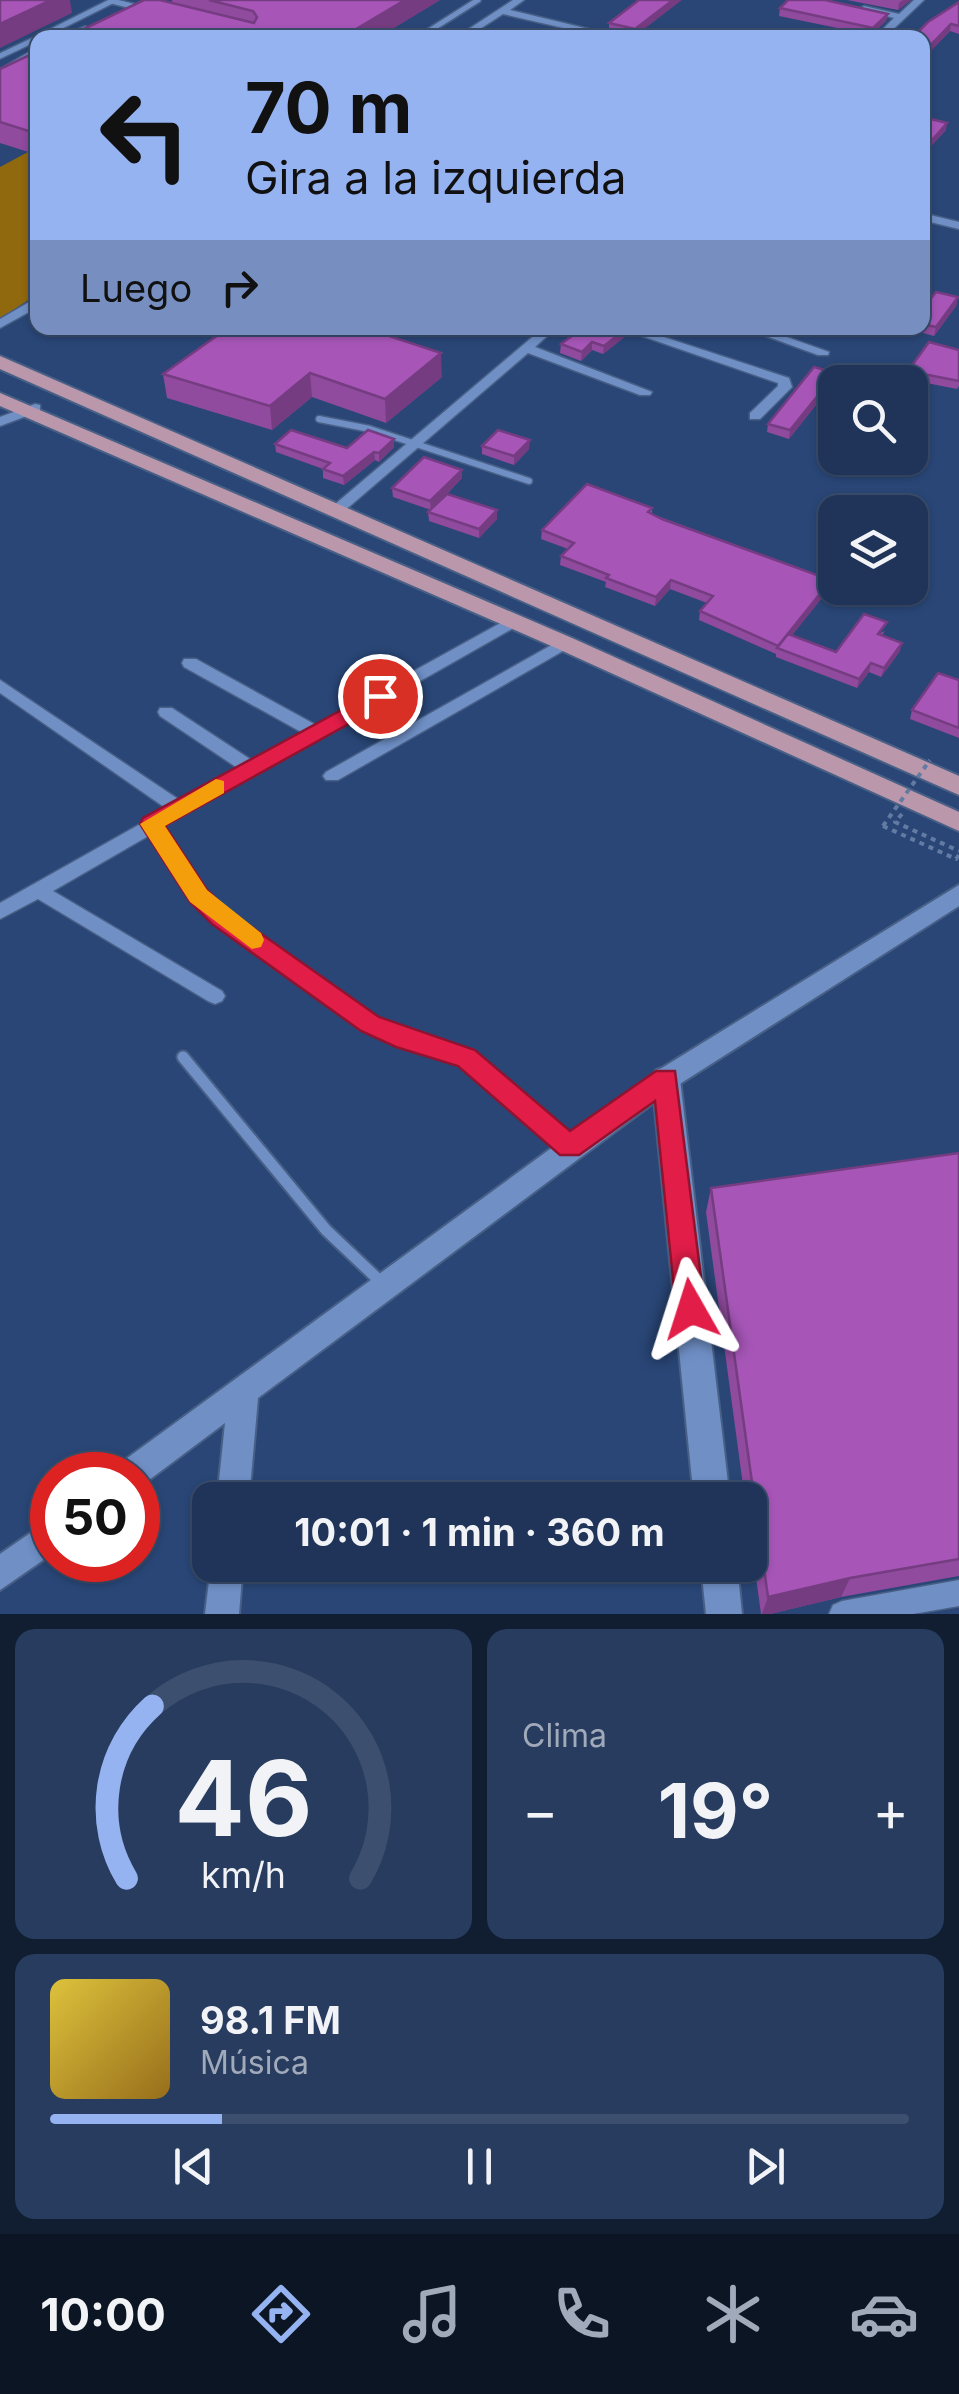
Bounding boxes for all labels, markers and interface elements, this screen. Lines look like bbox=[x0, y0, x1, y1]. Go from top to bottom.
text: 70 m bbox=[245, 65, 412, 150]
icon: left bbox=[80, 70, 210, 200]
text: Gira a la izquierda bbox=[245, 150, 627, 205]
icon: right bbox=[212, 260, 267, 315]
text: Luego bbox=[80, 265, 192, 311]
map controls bbox=[818, 365, 928, 605]
button: search bbox=[818, 365, 928, 475]
button: layers bbox=[818, 495, 928, 605]
pin bbox=[338, 654, 423, 739]
icon: arrive bbox=[353, 669, 408, 724]
position arrow bbox=[639, 1257, 743, 1361]
speed limit sign: 50 bbox=[30, 1452, 160, 1582]
text: 10:01 · 1 min · 360 m bbox=[294, 1509, 665, 1555]
text: Clima bbox=[522, 1716, 607, 1755]
text: 46 bbox=[175, 1735, 312, 1861]
text: 19° bbox=[658, 1765, 773, 1856]
text: − bbox=[522, 1778, 558, 1844]
text: + bbox=[873, 1778, 909, 1844]
text: km/h bbox=[201, 1853, 286, 1897]
text: 98.1 FM bbox=[200, 1997, 341, 2043]
text: Música bbox=[200, 2043, 309, 2082]
icon: previous bbox=[166, 2139, 221, 2194]
icon: pause bbox=[452, 2139, 507, 2194]
icon: next bbox=[738, 2139, 793, 2194]
icon: directions bbox=[246, 2279, 316, 2349]
icon: music bbox=[397, 2279, 467, 2349]
icon: phone bbox=[547, 2279, 617, 2349]
icon: climate bbox=[698, 2279, 768, 2349]
icon: car bbox=[849, 2279, 919, 2349]
text: 10:00 bbox=[40, 2287, 166, 2342]

